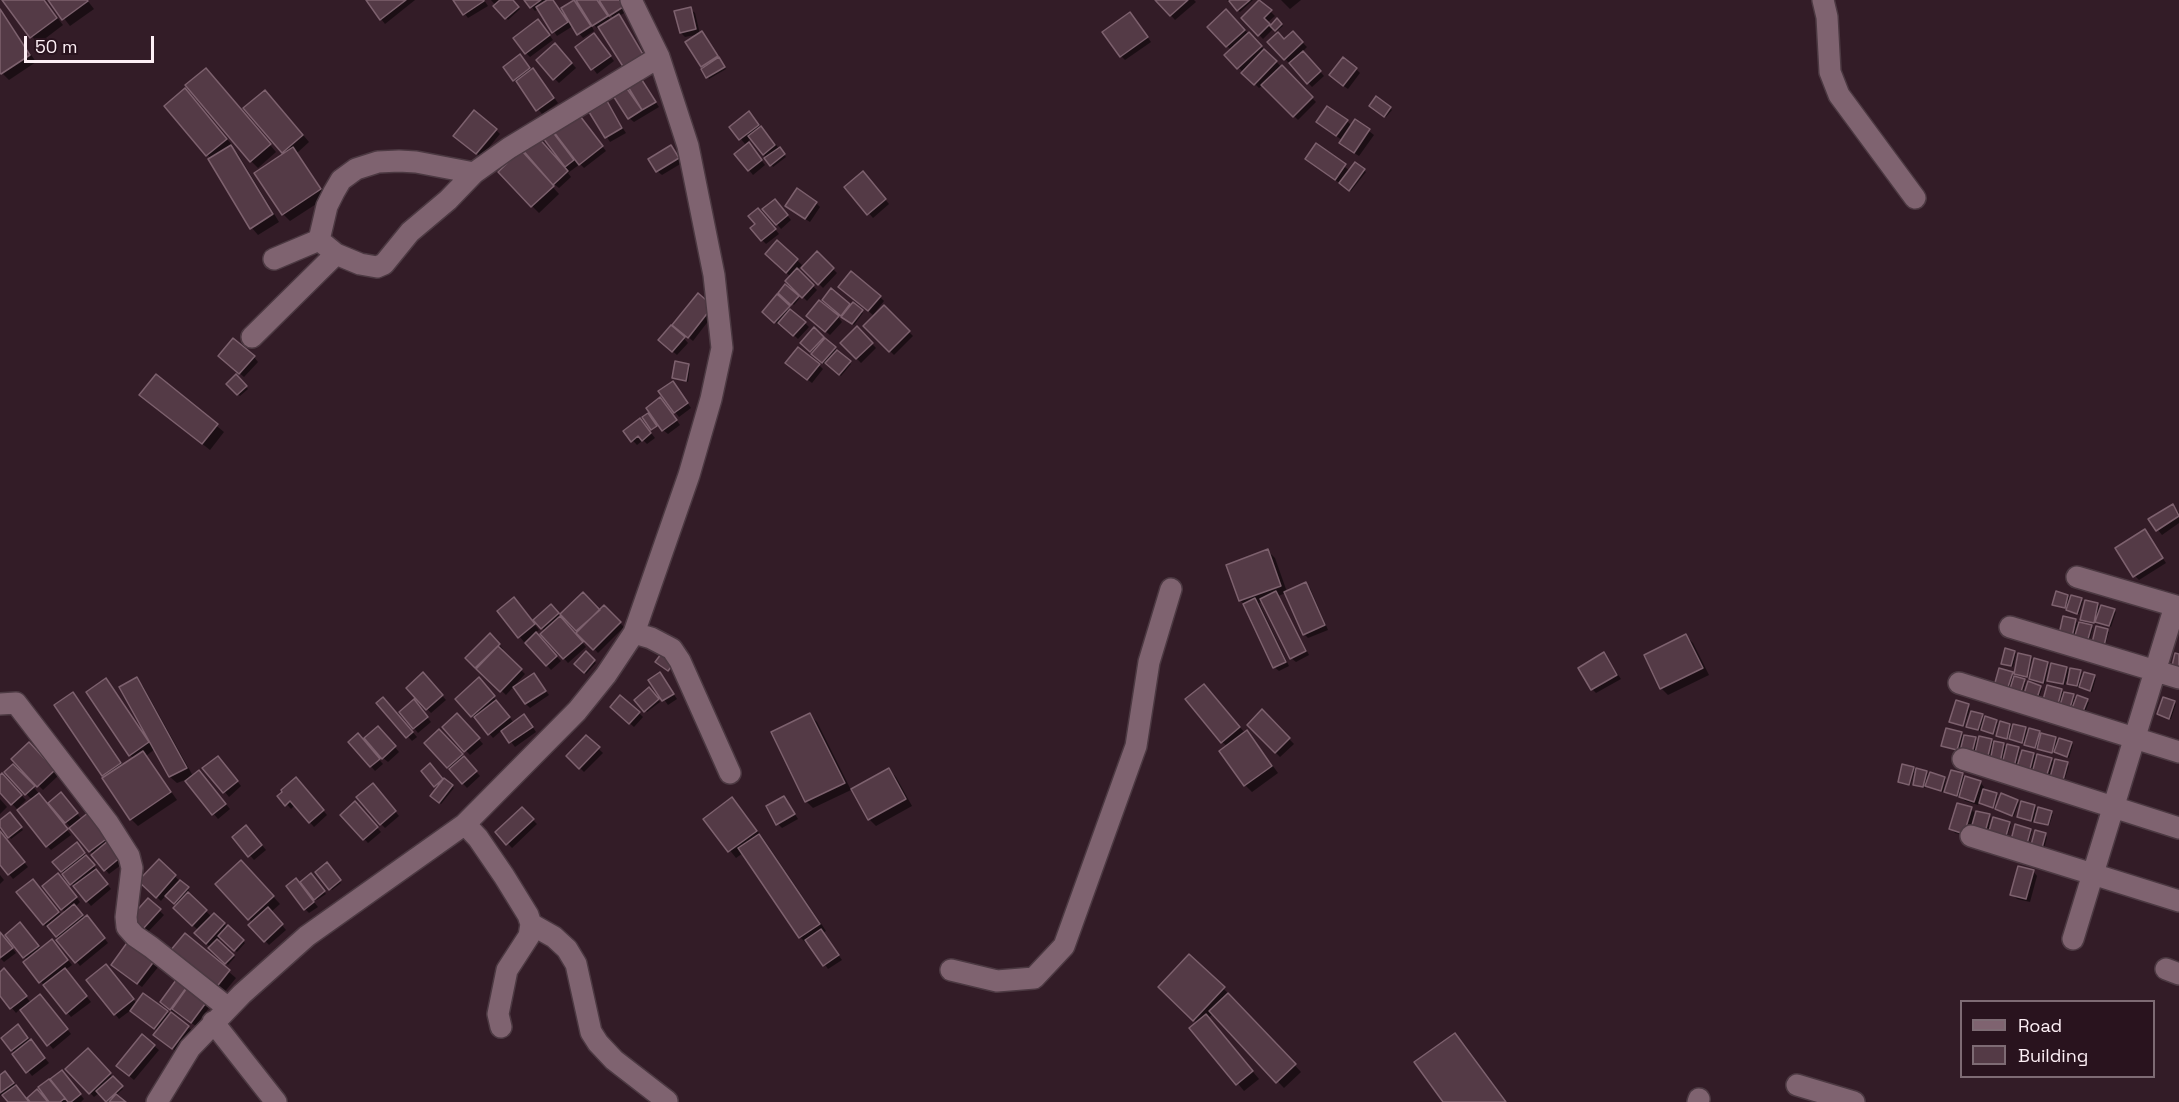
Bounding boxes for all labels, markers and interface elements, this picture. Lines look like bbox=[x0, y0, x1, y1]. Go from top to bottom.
scale bar bbox=[27, 24, 158, 62]
text: 50 m bbox=[35, 35, 77, 58]
legend bbox=[1960, 1000, 2155, 1078]
text: Road bbox=[2018, 1014, 2062, 1037]
text: Building bbox=[2018, 1044, 2088, 1067]

